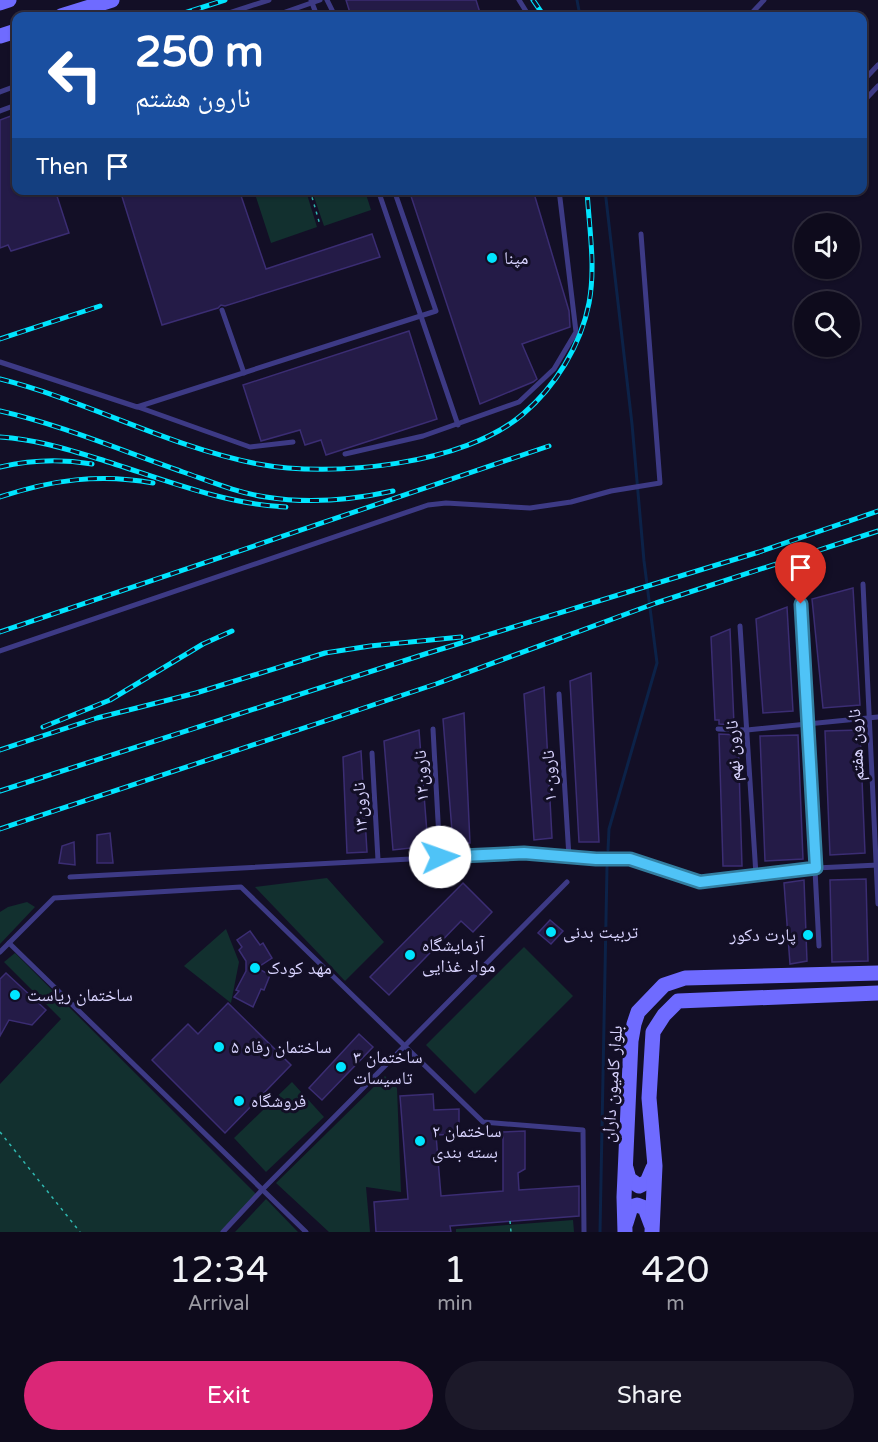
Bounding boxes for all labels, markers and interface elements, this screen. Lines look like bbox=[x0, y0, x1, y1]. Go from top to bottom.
text: 250 m bbox=[135, 27, 264, 78]
icon: left bbox=[36, 36, 114, 114]
text: نارون هشتم bbox=[135, 82, 251, 115]
icon: arrive bbox=[101, 150, 134, 183]
text: Then bbox=[36, 154, 89, 180]
map controls bbox=[794, 213, 860, 357]
button: sound bbox=[794, 213, 860, 279]
place label: مپنا bbox=[504, 247, 529, 269]
marker: مپنا bbox=[485, 251, 499, 265]
button: search bbox=[794, 291, 860, 357]
pin bbox=[775, 542, 826, 604]
icon: arrive bbox=[784, 551, 817, 584]
street label: نارون هفتم bbox=[843, 708, 870, 782]
street label: نارون نهم bbox=[720, 720, 747, 782]
street label: نارون۱۲ bbox=[409, 750, 433, 802]
street label: نارون۱۰ bbox=[537, 750, 561, 802]
street label: نارون۱۳ bbox=[348, 782, 372, 834]
position arrow bbox=[408, 825, 472, 889]
place label: تربیت بدنی bbox=[563, 921, 638, 943]
place label: پارت دکور bbox=[728, 924, 796, 946]
marker: تربیت بدنی bbox=[544, 925, 558, 939]
marker: پارت دکور bbox=[801, 928, 815, 942]
place label: آزمایشگاه مواد غذایی bbox=[422, 934, 496, 977]
marker: آزمایشگاه مواد غذایی bbox=[403, 948, 417, 962]
place label: مهد کودک bbox=[267, 957, 332, 979]
marker: مهد کودک bbox=[248, 961, 262, 975]
place label: ساختمان ریاست bbox=[27, 984, 133, 1006]
marker: ساختمان ریاست bbox=[8, 988, 22, 1002]
street label: بلوار کامیون داران bbox=[597, 1025, 627, 1143]
place label: ۵ ساختمان رفاه bbox=[231, 1036, 332, 1058]
marker: ۵ ساختمان رفاه bbox=[212, 1040, 226, 1054]
place label: ۳ ساختمان تاسیسات bbox=[353, 1046, 423, 1089]
marker: ۳ ساختمان تاسیسات bbox=[334, 1060, 348, 1074]
place label: فروشگاه bbox=[251, 1090, 306, 1112]
marker: فروشگاه bbox=[232, 1094, 246, 1108]
place label: ۲ ساختمان بسته بندی bbox=[432, 1120, 502, 1163]
marker: ۲ ساختمان بسته بندی bbox=[413, 1134, 427, 1148]
text: 12:34 bbox=[169, 1249, 269, 1292]
text: 1 bbox=[444, 1249, 466, 1292]
text: 420 bbox=[641, 1249, 709, 1292]
text: Arrival bbox=[188, 1292, 250, 1316]
text: min bbox=[437, 1292, 473, 1316]
text: m bbox=[666, 1292, 685, 1316]
button: Exit bbox=[24, 1361, 433, 1430]
button: Share bbox=[445, 1361, 854, 1430]

